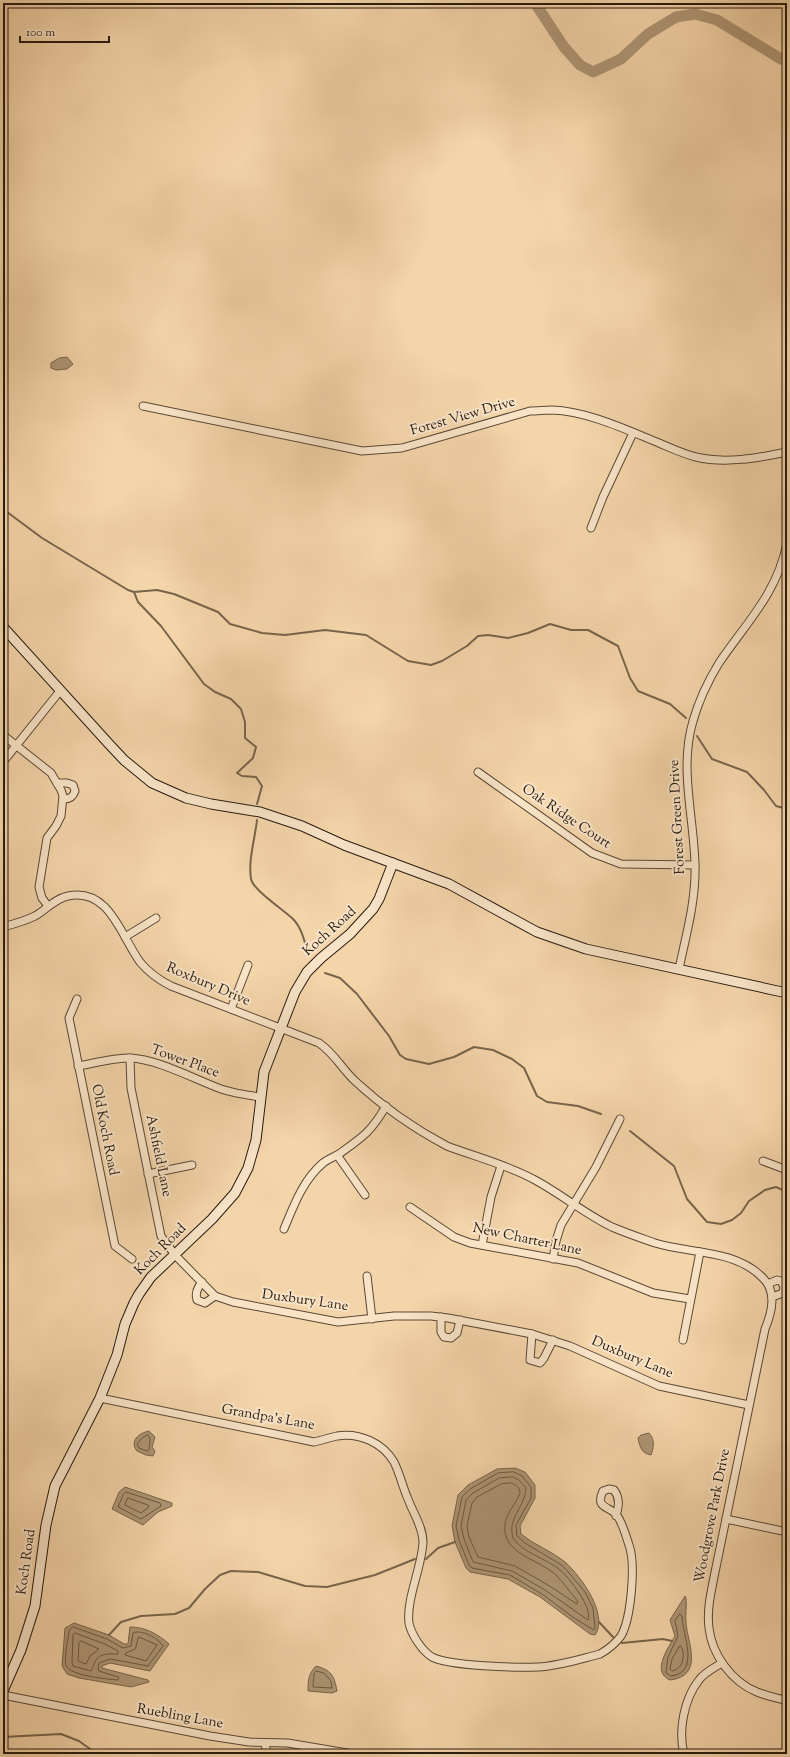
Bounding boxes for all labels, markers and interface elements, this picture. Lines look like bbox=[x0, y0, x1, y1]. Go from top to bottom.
scale bar bbox=[20, 18, 109, 44]
text: 100 m bbox=[26, 24, 55, 42]
street label: Forest View Drive bbox=[408, 392, 518, 442]
street label: Forest Green Drive bbox=[665, 759, 691, 875]
street label: Oak Ridge Court bbox=[517, 780, 615, 854]
street label: Koch Road bbox=[299, 902, 361, 962]
street label: Roxbury Drive bbox=[163, 958, 253, 1012]
street label: Tower Place bbox=[148, 1040, 222, 1084]
street label: Old Koch Road bbox=[85, 1083, 123, 1177]
street label: Ashfield Lane bbox=[140, 1113, 176, 1199]
street label: Koch Road bbox=[131, 1219, 192, 1280]
street label: New Charter Lane bbox=[471, 1219, 583, 1261]
street label: Duxbury Lane bbox=[260, 1285, 350, 1317]
street label: Duxbury Lane bbox=[588, 1332, 676, 1384]
street label: Grandpa's Lane bbox=[220, 1400, 316, 1436]
street label: Woodgrove Park Drive bbox=[690, 1447, 736, 1585]
street label: Koch Road bbox=[12, 1528, 42, 1596]
street label: Ruebling Lane bbox=[135, 1700, 225, 1734]

